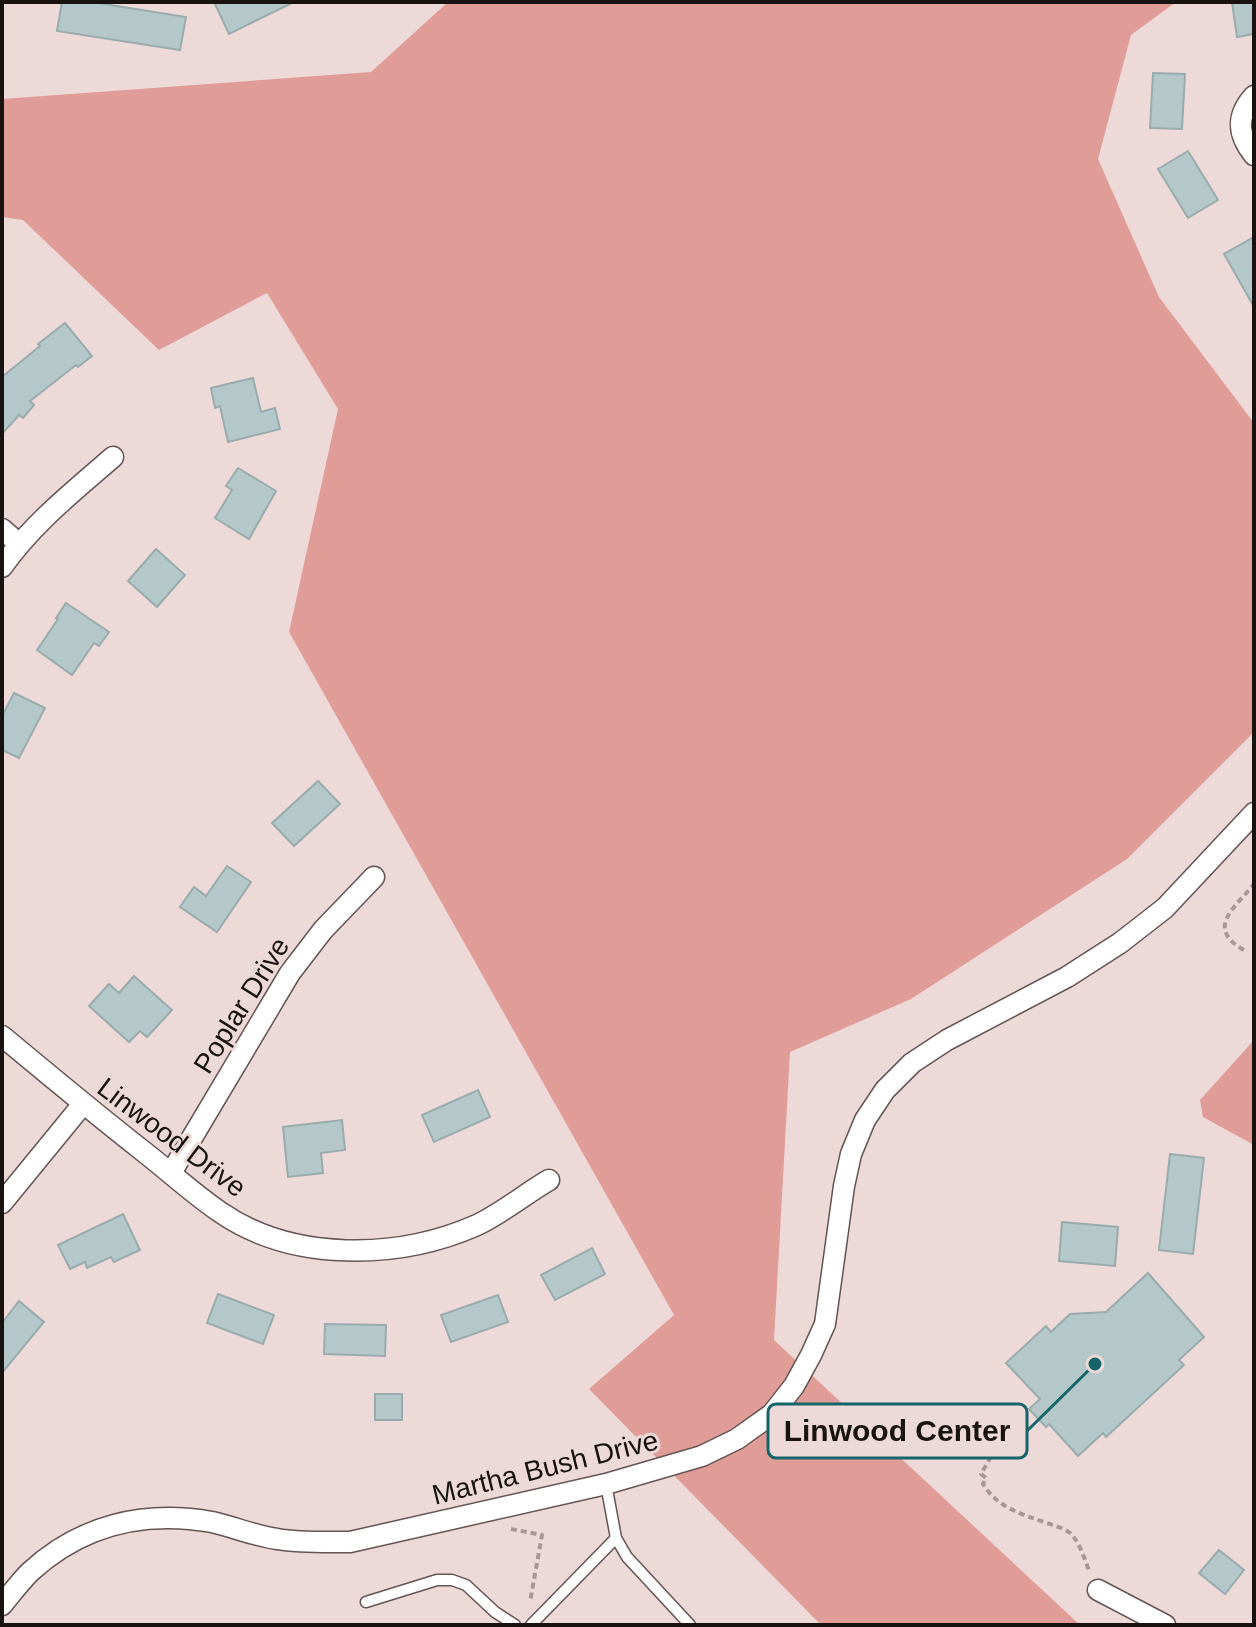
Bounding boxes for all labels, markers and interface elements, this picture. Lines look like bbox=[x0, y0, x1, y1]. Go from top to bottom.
street label: Poplar Drive bbox=[187, 932, 295, 1079]
street label: Linwood Drive bbox=[92, 1072, 252, 1203]
callout: Linwood Center bbox=[768, 1404, 1027, 1458]
text: Linwood Center bbox=[784, 1414, 1011, 1447]
street label: Martha Bush Drive bbox=[429, 1424, 661, 1511]

